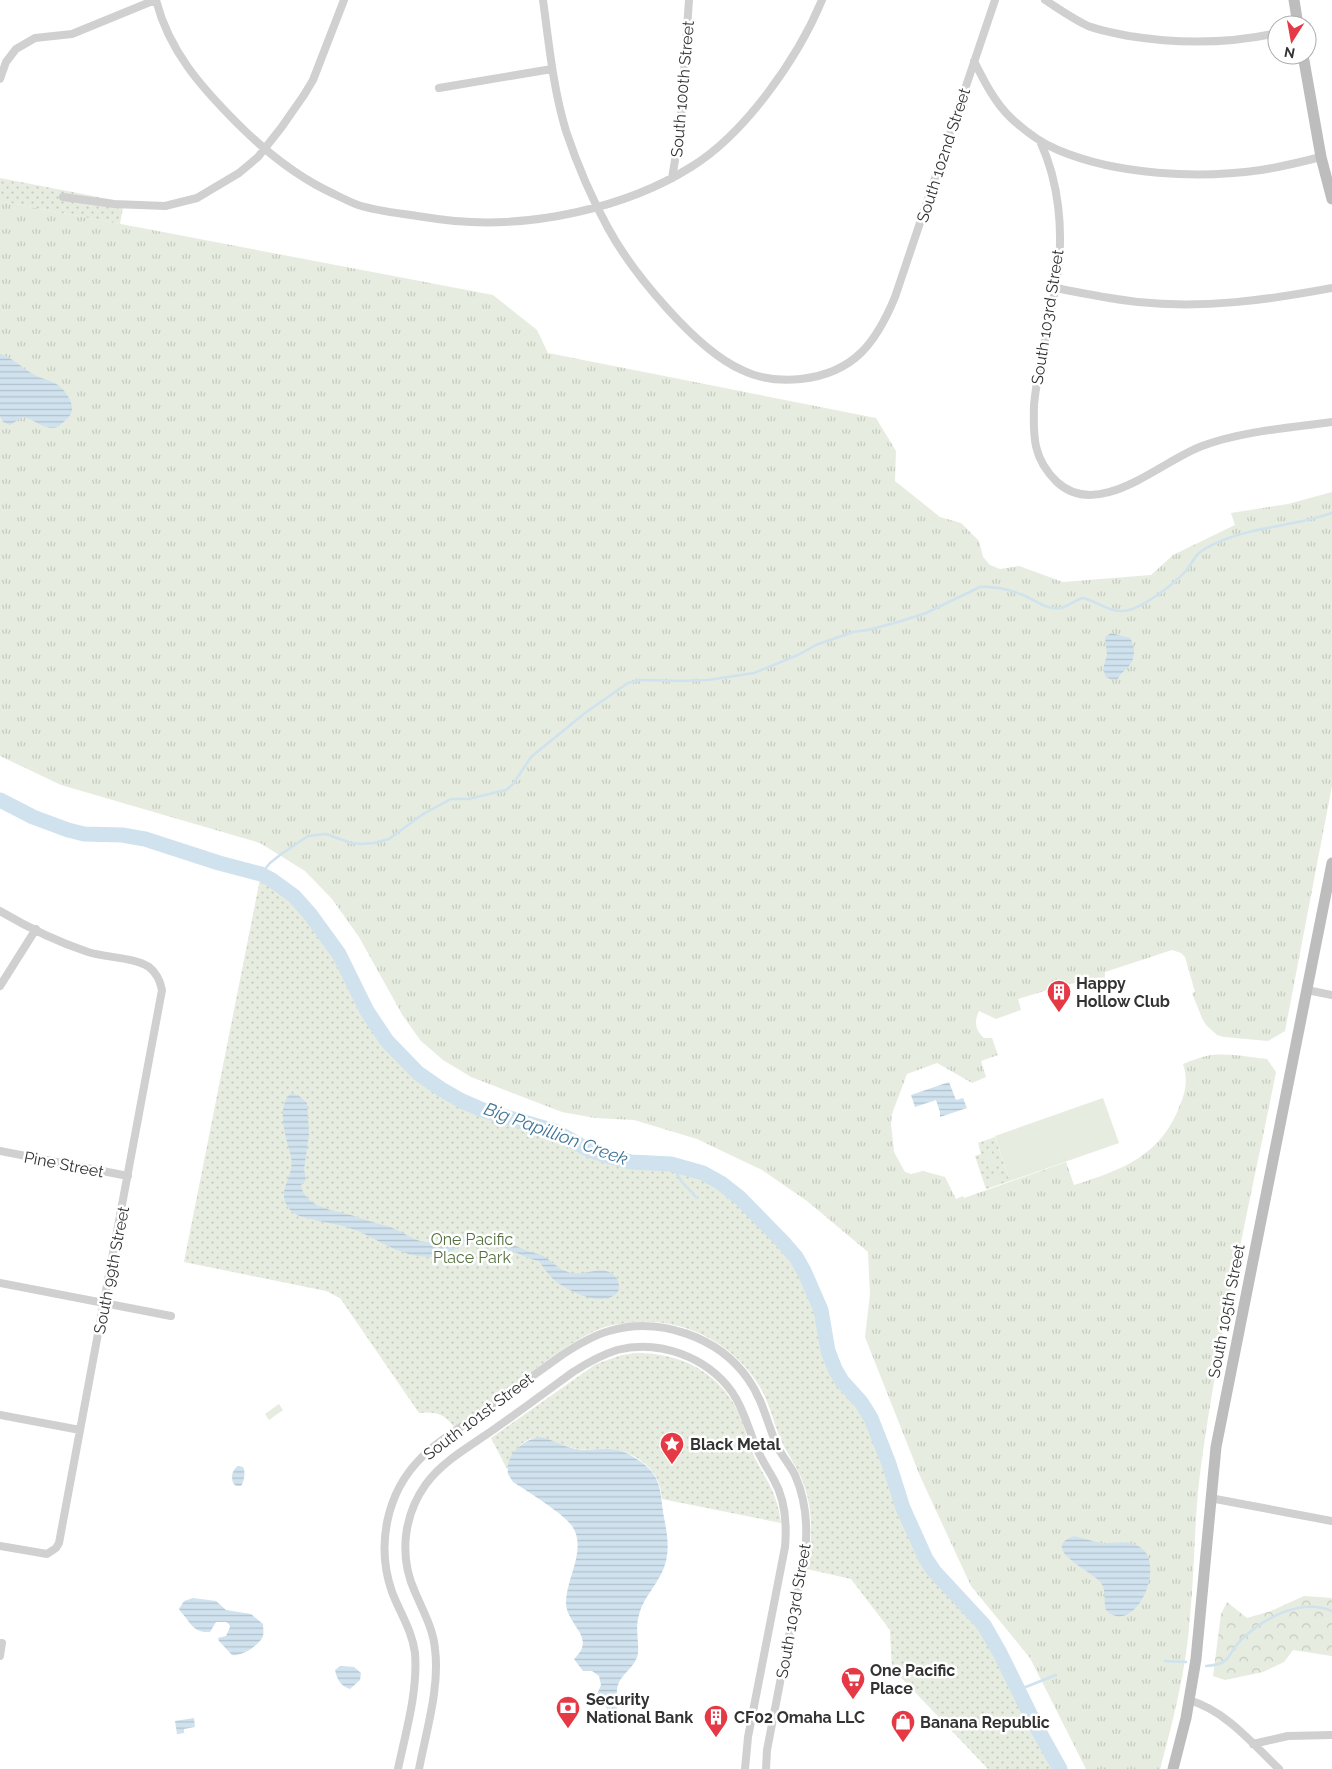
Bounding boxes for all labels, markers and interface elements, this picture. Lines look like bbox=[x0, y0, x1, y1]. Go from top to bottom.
north arrow bbox=[1267, 15, 1317, 65]
street label: South 100th Street bbox=[667, 19, 698, 158]
text: N bbox=[1283, 44, 1296, 62]
street label: South 102nd Street bbox=[913, 85, 974, 225]
street label: South 103rd Street bbox=[1027, 248, 1068, 386]
place label: Happy Hollow Club bbox=[1076, 974, 1170, 1011]
building icon: Happy Hollow Club bbox=[1046, 979, 1072, 1013]
water label: Big Papillion Creek bbox=[481, 1098, 631, 1169]
street label: Pine Street bbox=[23, 1147, 106, 1182]
street label: South 99th Street bbox=[90, 1204, 133, 1335]
park label: One Pacific Place Park bbox=[431, 1230, 513, 1267]
street label: South 105th Street bbox=[1204, 1242, 1249, 1380]
street label: South 101st Street bbox=[420, 1369, 537, 1464]
place icon: Black Metal bbox=[659, 1431, 685, 1465]
place label: Black Metal bbox=[690, 1435, 781, 1454]
street label: South 103rd Street bbox=[772, 1542, 815, 1680]
place label: One Pacific Place bbox=[870, 1661, 955, 1698]
supermarket icon: One Pacific Place bbox=[840, 1666, 866, 1700]
place label: Security National Bank bbox=[586, 1690, 693, 1727]
bank icon: Security National Bank bbox=[555, 1695, 581, 1729]
building icon: CF02 Omaha LLC bbox=[703, 1704, 729, 1738]
place label: CF02 Omaha LLC bbox=[734, 1708, 865, 1727]
shop icon: Banana Republic bbox=[890, 1709, 916, 1743]
place label: Banana Republic bbox=[920, 1713, 1050, 1732]

